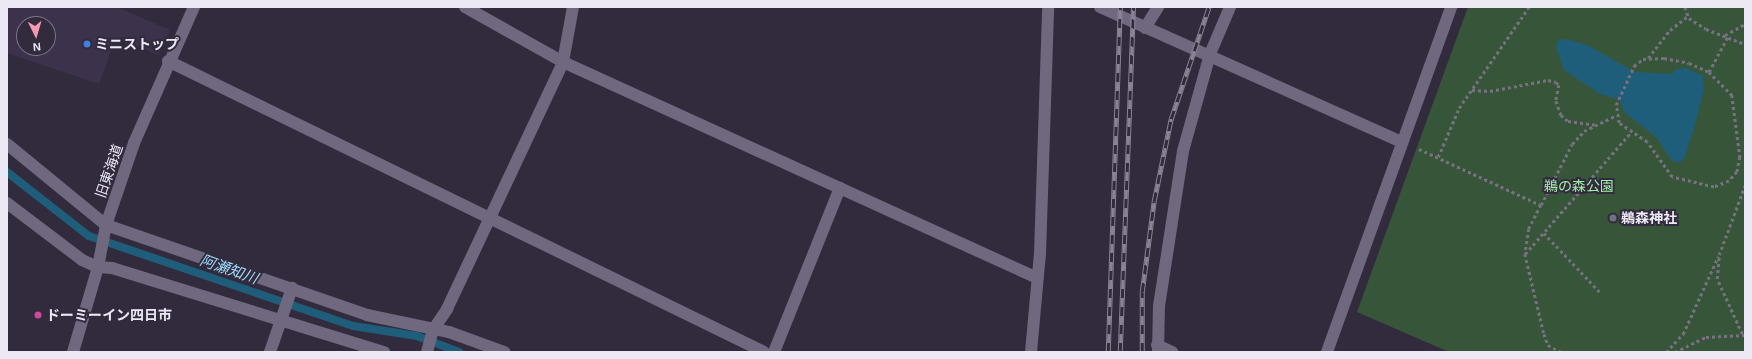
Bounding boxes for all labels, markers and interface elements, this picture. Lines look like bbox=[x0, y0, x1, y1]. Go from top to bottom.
north arrow bbox=[16, 16, 56, 56]
place label: ミニストップ bbox=[95, 36, 179, 52]
marker: ミニストップ bbox=[82, 39, 92, 49]
text: N bbox=[32, 41, 41, 53]
street label: 旧東海道 bbox=[92, 142, 126, 200]
park label: 鵜の森公園 bbox=[1544, 178, 1614, 194]
place label: 鵜森神社 bbox=[1621, 210, 1677, 226]
marker: 鵜森神社 bbox=[1608, 213, 1618, 223]
water label: 阿瀬知川 bbox=[198, 251, 260, 287]
place label: ドーミーイン四日市 bbox=[46, 307, 172, 323]
marker: ドーミーイン四日市 bbox=[33, 310, 43, 320]

